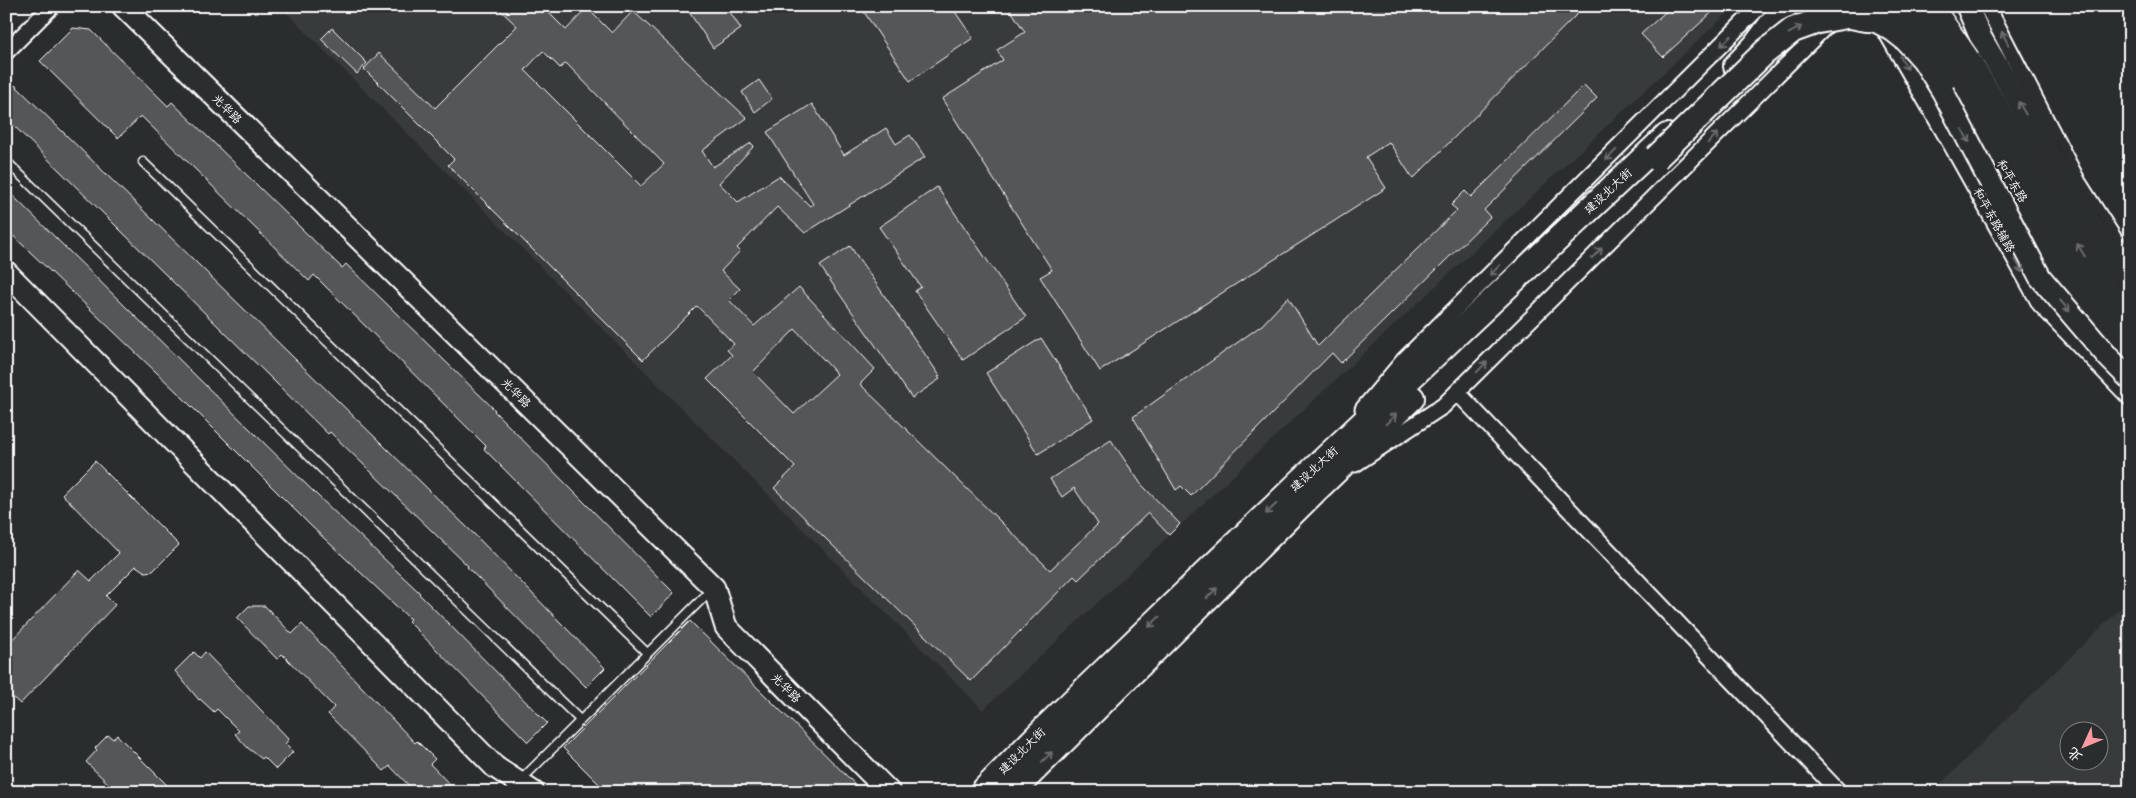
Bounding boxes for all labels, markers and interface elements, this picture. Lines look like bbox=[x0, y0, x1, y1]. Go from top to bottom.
one-way arrow bbox=[1787, 25, 1802, 35]
one-way arrow bbox=[2000, 31, 2009, 46]
one-way arrow bbox=[1720, 34, 1732, 47]
one-way arrow bbox=[1900, 56, 1910, 70]
street label: 光华路 bbox=[209, 90, 246, 127]
one-way arrow bbox=[2017, 101, 2027, 115]
one-way arrow bbox=[1962, 128, 1971, 143]
one-way arrow bbox=[1707, 132, 1719, 145]
one-way arrow bbox=[1604, 149, 1617, 161]
street label: 和平东路 bbox=[1994, 156, 2032, 205]
street label: 建设北大街 bbox=[1580, 164, 1635, 217]
street label: 和平东路辅路 bbox=[1970, 184, 2019, 255]
one-way arrow bbox=[2075, 244, 2085, 258]
one-way arrow bbox=[1591, 247, 1603, 259]
one-way arrow bbox=[2014, 258, 2024, 273]
one-way arrow bbox=[1489, 264, 1502, 276]
one-way arrow bbox=[2059, 300, 2071, 313]
one-way arrow bbox=[1476, 361, 1488, 373]
street label: 光华路 bbox=[498, 374, 535, 411]
one-way arrow bbox=[1384, 413, 1397, 425]
street label: 建设北大街 bbox=[1286, 442, 1341, 495]
one-way arrow bbox=[1265, 503, 1277, 515]
one-way arrow bbox=[1205, 588, 1217, 600]
one-way arrow bbox=[1148, 616, 1161, 628]
street label: 光华路 bbox=[768, 669, 805, 706]
north arrow bbox=[2058, 720, 2108, 770]
street label: 建设北大街 bbox=[994, 723, 1048, 777]
text: 北 bbox=[2063, 744, 2086, 767]
one-way arrow bbox=[1040, 751, 1053, 763]

